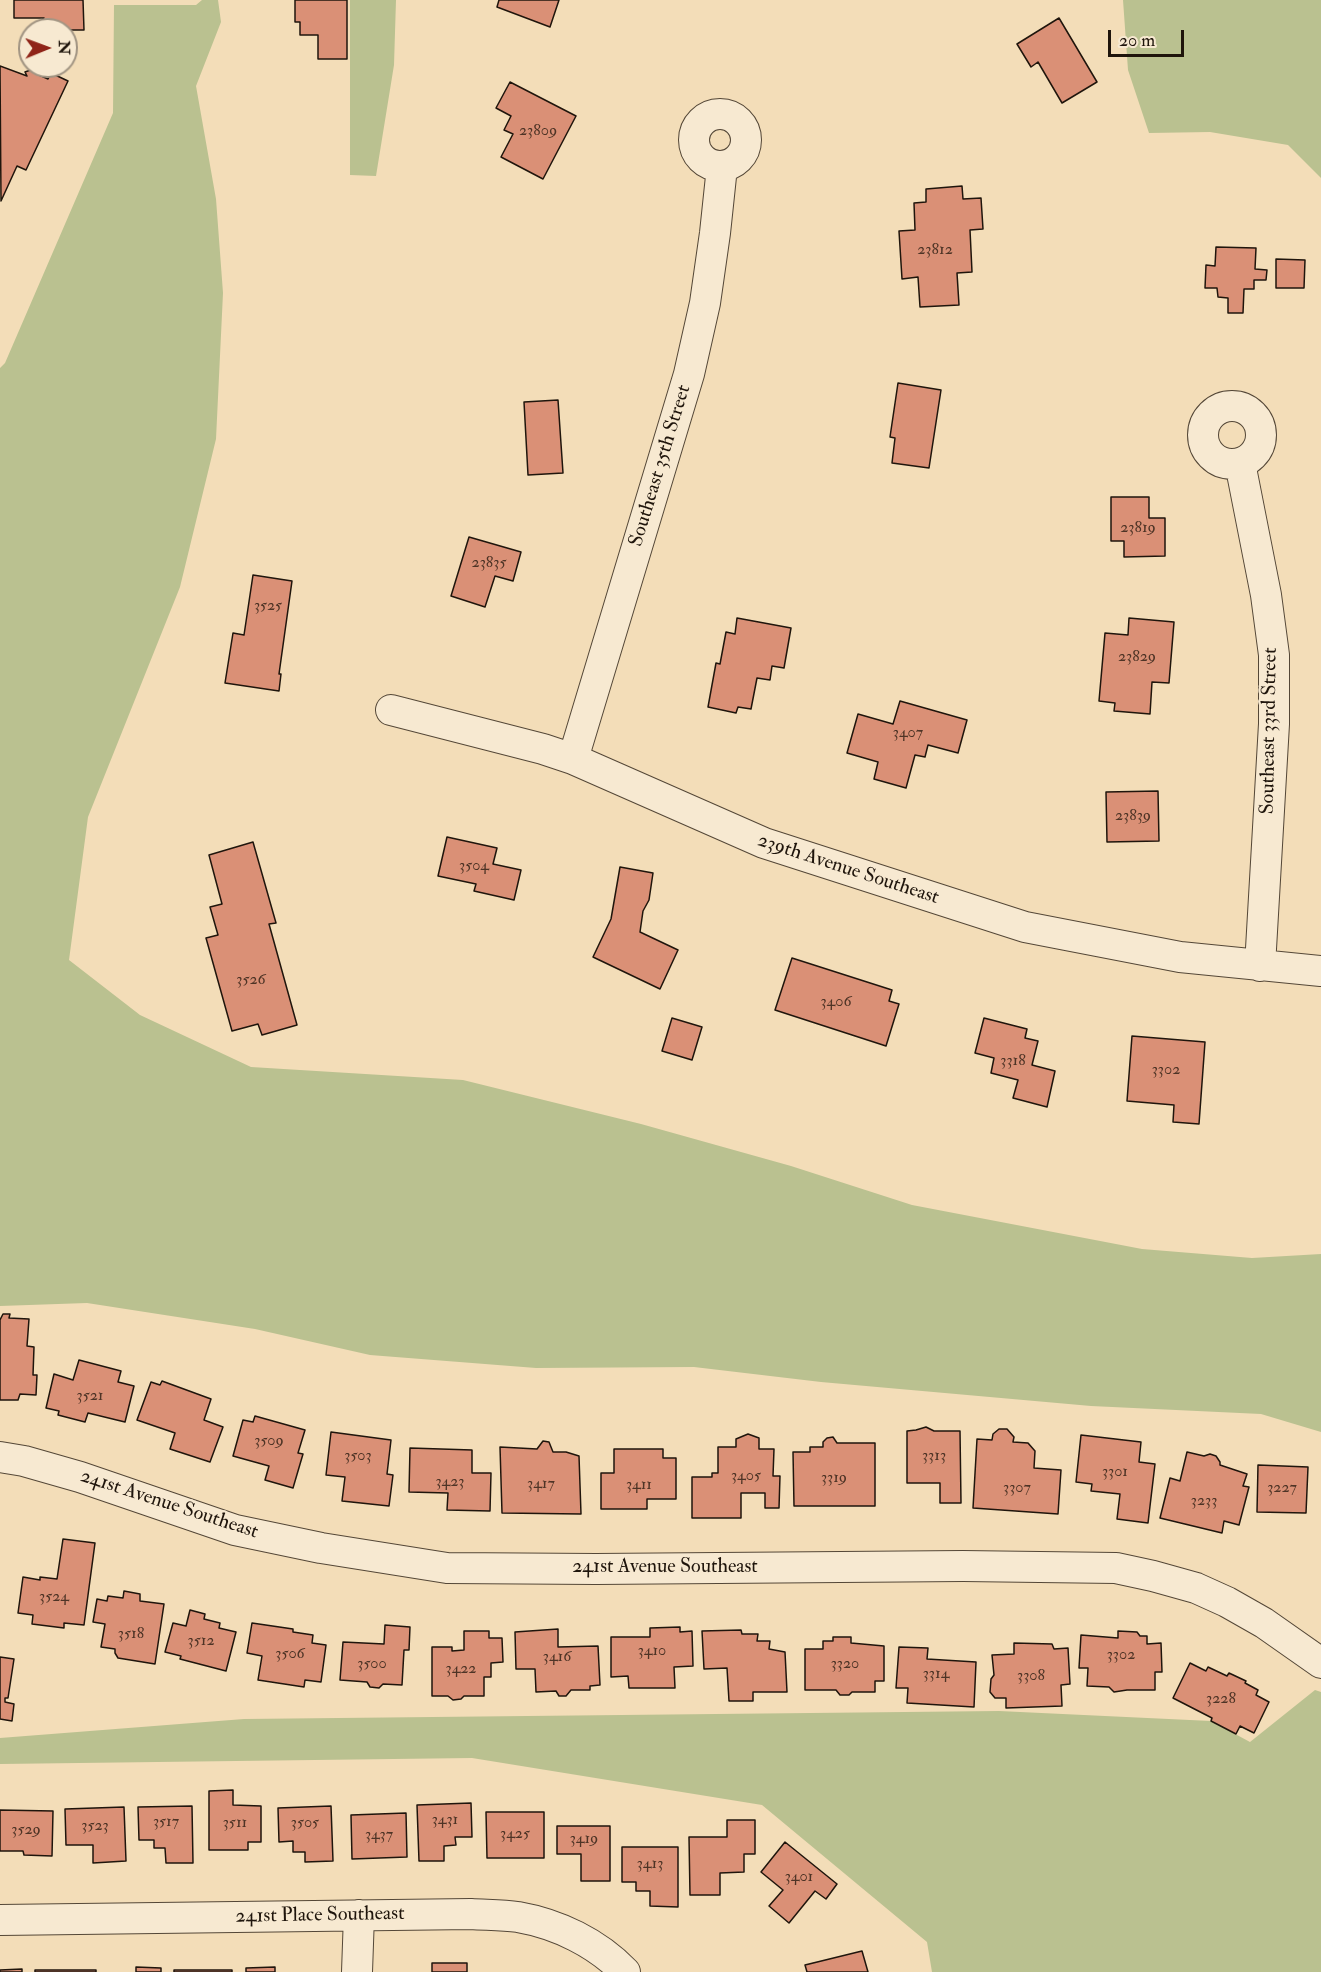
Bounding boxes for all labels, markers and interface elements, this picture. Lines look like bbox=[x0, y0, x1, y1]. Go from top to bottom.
north arrow bbox=[18, 18, 78, 78]
scale bar bbox=[1111, 18, 1188, 56]
text: 20 m bbox=[1119, 29, 1155, 52]
text: N bbox=[54, 40, 74, 55]
house number: 23809 bbox=[519, 122, 557, 142]
house number: 23812 bbox=[917, 241, 953, 261]
street label: Southeast 35th Street bbox=[625, 382, 697, 550]
house number: 23819 bbox=[1120, 519, 1156, 539]
house number: 23835 bbox=[472, 554, 506, 574]
house number: 3525 bbox=[254, 597, 282, 617]
street label: Southeast 33rd Street bbox=[1257, 647, 1283, 815]
house number: 23829 bbox=[1118, 648, 1156, 668]
house number: 3407 bbox=[893, 724, 923, 744]
house number: 23839 bbox=[1115, 807, 1151, 827]
street label: 239th Avenue Southeast bbox=[754, 829, 942, 911]
house number: 3504 bbox=[459, 857, 489, 877]
house number: 3526 bbox=[236, 971, 266, 991]
house number: 3406 bbox=[821, 993, 851, 1013]
house number: 3318 bbox=[1000, 1052, 1026, 1072]
house number: 3302 bbox=[1152, 1061, 1180, 1081]
house number: 3521 bbox=[77, 1387, 103, 1407]
house number: 3509 bbox=[254, 1432, 284, 1452]
house number: 3503 bbox=[344, 1447, 372, 1467]
house number: 3313 bbox=[922, 1447, 946, 1467]
house number: 3301 bbox=[1102, 1463, 1128, 1483]
street label: 241st Avenue Southeast bbox=[77, 1465, 261, 1545]
house number: 3405 bbox=[731, 1467, 761, 1487]
house number: 3319 bbox=[821, 1469, 847, 1489]
house number: 3423 bbox=[436, 1473, 464, 1493]
house number: 3417 bbox=[527, 1475, 555, 1495]
house number: 3411 bbox=[626, 1476, 652, 1496]
house number: 3307 bbox=[1003, 1479, 1031, 1499]
house number: 3227 bbox=[1267, 1479, 1297, 1499]
house number: 3233 bbox=[1191, 1492, 1217, 1512]
street label: 241st Avenue Southeast bbox=[572, 1556, 758, 1580]
house number: 3524 bbox=[39, 1588, 69, 1608]
house number: 3518 bbox=[118, 1625, 144, 1645]
house number: 3512 bbox=[188, 1632, 214, 1652]
house number: 3410 bbox=[638, 1642, 666, 1662]
house number: 3506 bbox=[275, 1645, 305, 1665]
house number: 3302 bbox=[1107, 1646, 1135, 1666]
house number: 3416 bbox=[543, 1648, 571, 1668]
house number: 3500 bbox=[357, 1655, 387, 1675]
house number: 3320 bbox=[831, 1655, 859, 1675]
house number: 3422 bbox=[446, 1660, 476, 1680]
house number: 3314 bbox=[923, 1665, 949, 1685]
house number: 3308 bbox=[1017, 1667, 1045, 1687]
house number: 3228 bbox=[1206, 1690, 1236, 1710]
house number: 3431 bbox=[432, 1811, 458, 1831]
house number: 3517 bbox=[153, 1813, 179, 1833]
house number: 3511 bbox=[223, 1814, 247, 1834]
house number: 3505 bbox=[291, 1814, 319, 1834]
house number: 3523 bbox=[81, 1817, 109, 1837]
house number: 3529 bbox=[11, 1821, 41, 1841]
house number: 3425 bbox=[500, 1825, 530, 1845]
house number: 3437 bbox=[365, 1826, 393, 1846]
house number: 3419 bbox=[570, 1830, 598, 1850]
house number: 3413 bbox=[637, 1855, 663, 1875]
house number: 3401 bbox=[785, 1868, 813, 1888]
street label: 241st Place Southeast bbox=[235, 1903, 405, 1929]

